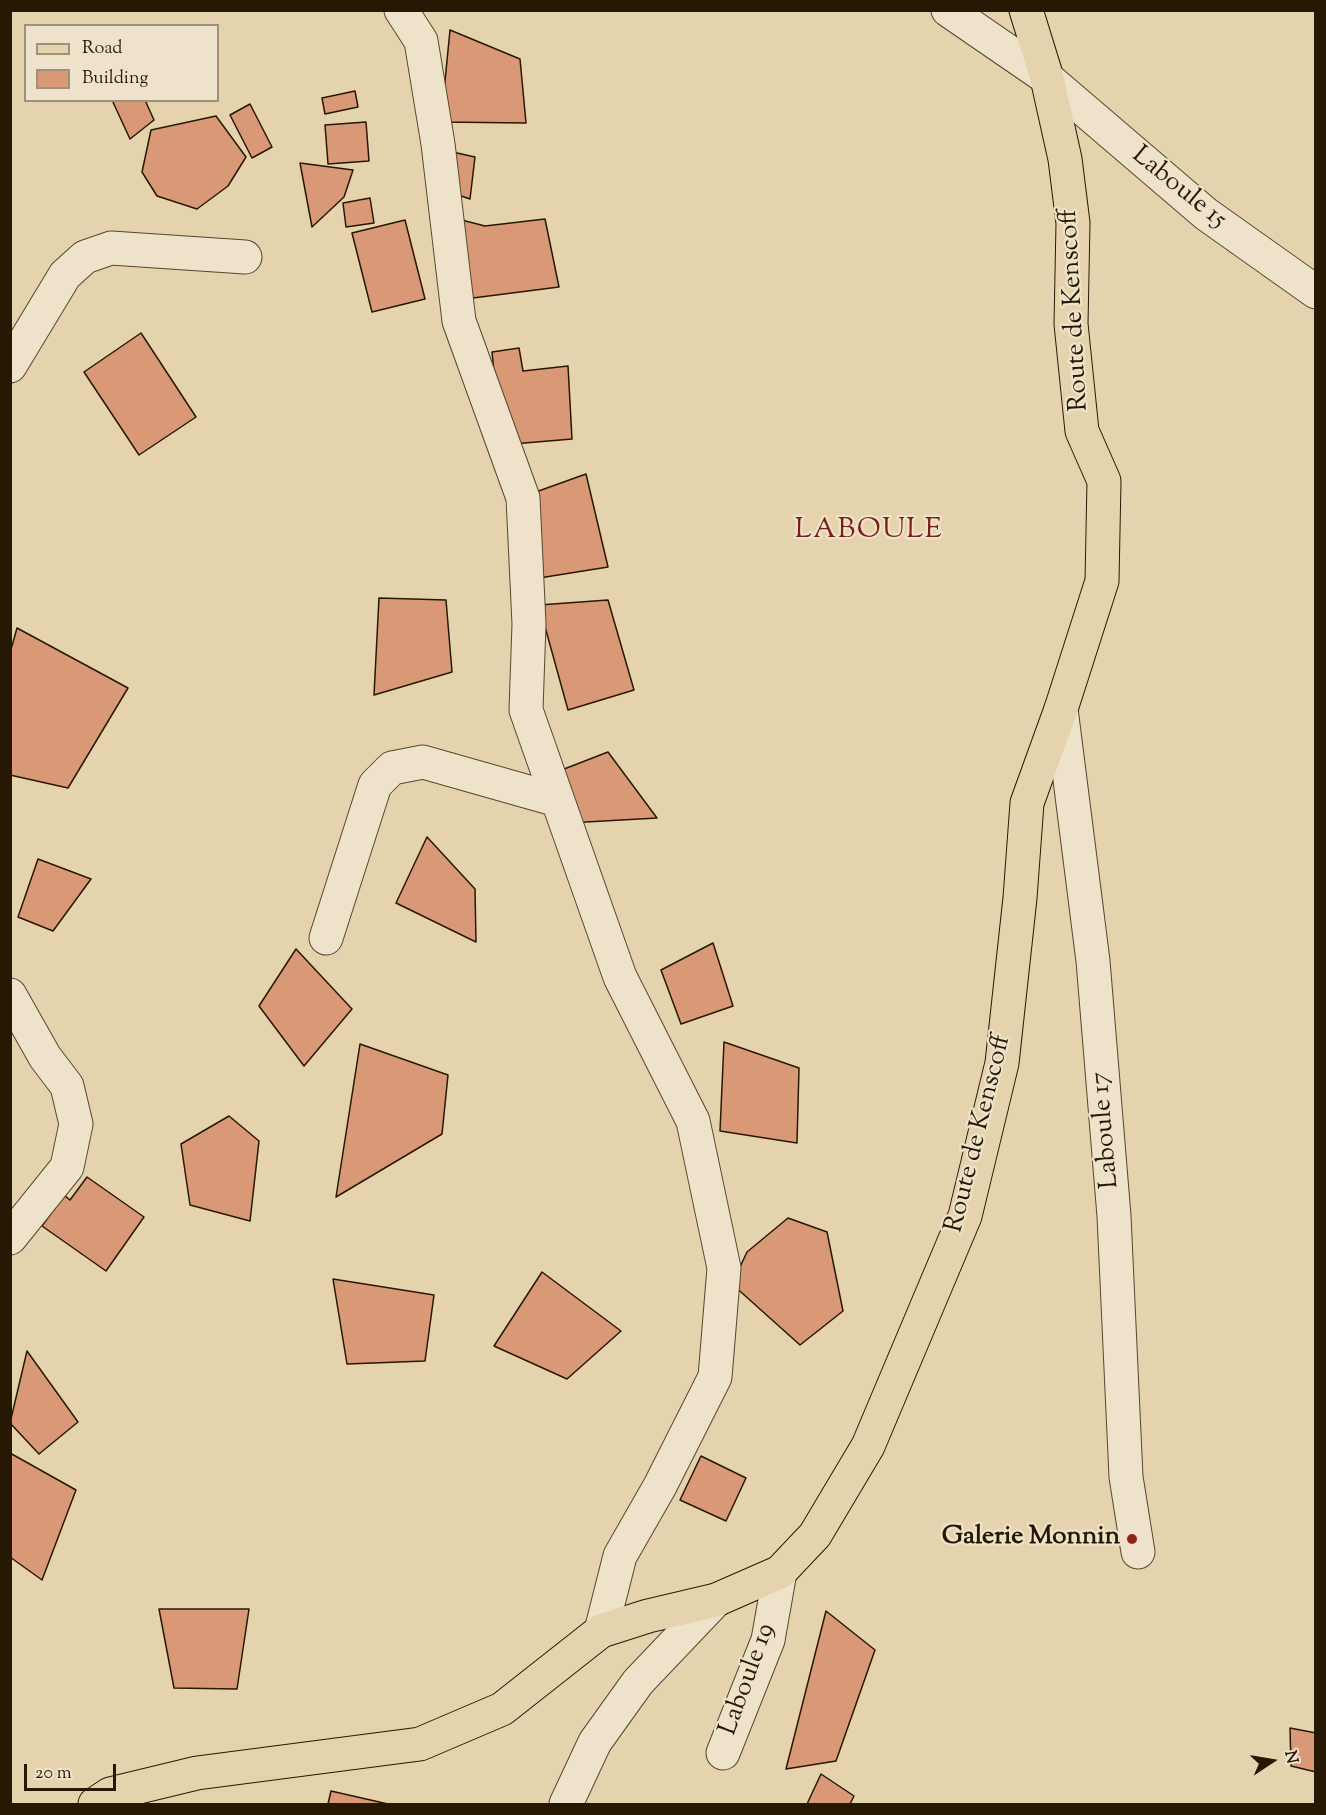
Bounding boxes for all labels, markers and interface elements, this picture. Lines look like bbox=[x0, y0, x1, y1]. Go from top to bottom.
legend bbox=[24, 24, 219, 102]
text: Road bbox=[82, 36, 122, 62]
text: Building bbox=[82, 66, 148, 92]
street label: Laboule 15 bbox=[1124, 141, 1232, 237]
street label: Route de Kenscoff bbox=[1055, 208, 1097, 412]
district label: LABOULE bbox=[795, 515, 943, 549]
street label: Route de Kenscoff bbox=[940, 1032, 1020, 1236]
street label: Laboule 17 bbox=[1086, 1070, 1128, 1190]
place label: Galerie Monnin bbox=[942, 1523, 1120, 1555]
marker: Galerie Monnin bbox=[1125, 1532, 1139, 1546]
street label: Laboule 19 bbox=[714, 1620, 784, 1740]
north arrow bbox=[1242, 1731, 1302, 1791]
text: N bbox=[1278, 1749, 1303, 1766]
scale bar bbox=[27, 1752, 118, 1790]
text: 20 m bbox=[35, 1761, 72, 1787]

